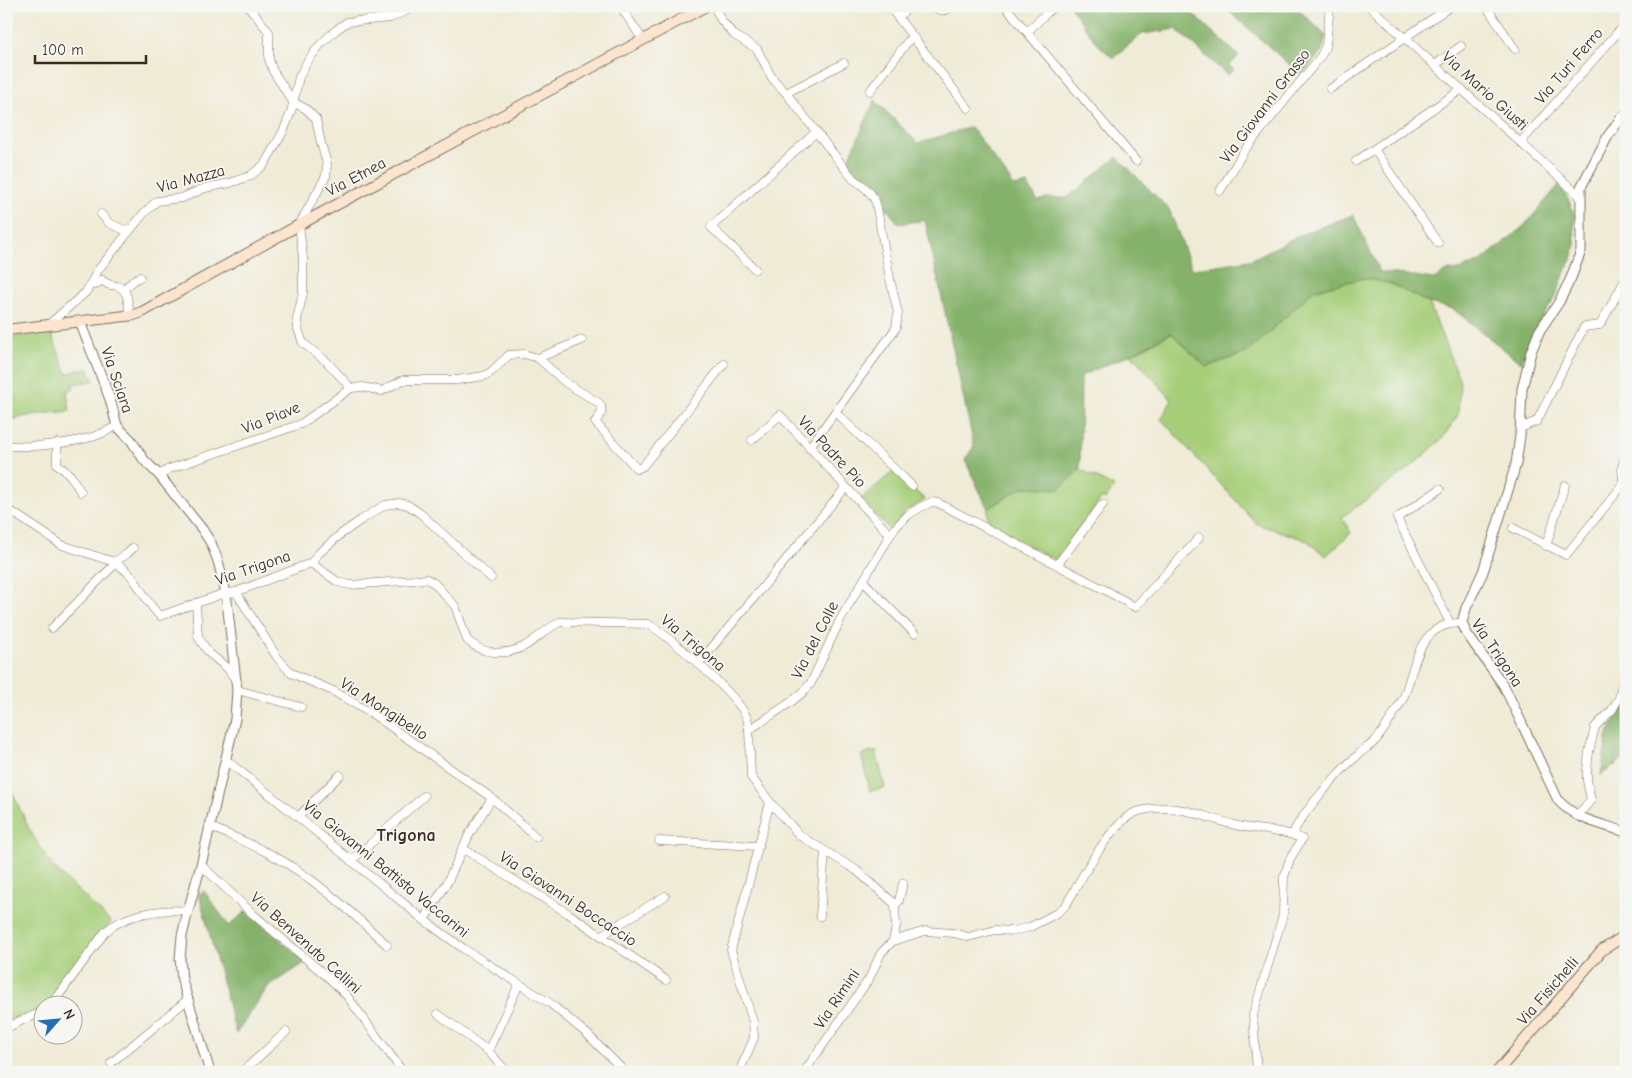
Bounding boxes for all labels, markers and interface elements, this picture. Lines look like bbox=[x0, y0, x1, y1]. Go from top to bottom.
street label: Via Turi Ferro bbox=[1531, 24, 1607, 108]
scale bar bbox=[35, 32, 146, 64]
text: 100 m bbox=[42, 41, 84, 59]
street label: Via Giovanni Grasso bbox=[1216, 45, 1314, 167]
street label: Via Mario Giusti bbox=[1438, 48, 1532, 134]
street label: Via Etnea bbox=[323, 154, 389, 200]
street label: Via Mazza bbox=[155, 161, 227, 197]
street label: Via Sciara bbox=[97, 345, 137, 415]
street label: Via Piave bbox=[239, 398, 303, 438]
street label: Via Padre Pio bbox=[794, 412, 870, 492]
street label: Via Trigona bbox=[213, 547, 293, 589]
street label: Via del Colle bbox=[788, 598, 842, 682]
street label: Via Trigona bbox=[657, 611, 729, 675]
street label: Via Trigona bbox=[1468, 616, 1526, 690]
street label: Via Mongibello bbox=[337, 674, 431, 744]
street label: Via Giovanni Battista Vaccarini bbox=[300, 797, 472, 941]
district label: Trigona bbox=[376, 825, 436, 846]
street label: Via Giovanni Boccaccio bbox=[496, 848, 640, 950]
street label: Via Benvenuto Cellini bbox=[247, 889, 365, 997]
street label: Via Fisichelli bbox=[1514, 953, 1582, 1029]
street label: Via Rimini bbox=[810, 966, 864, 1032]
north arrow bbox=[32, 996, 82, 1046]
text: N bbox=[59, 1006, 79, 1022]

